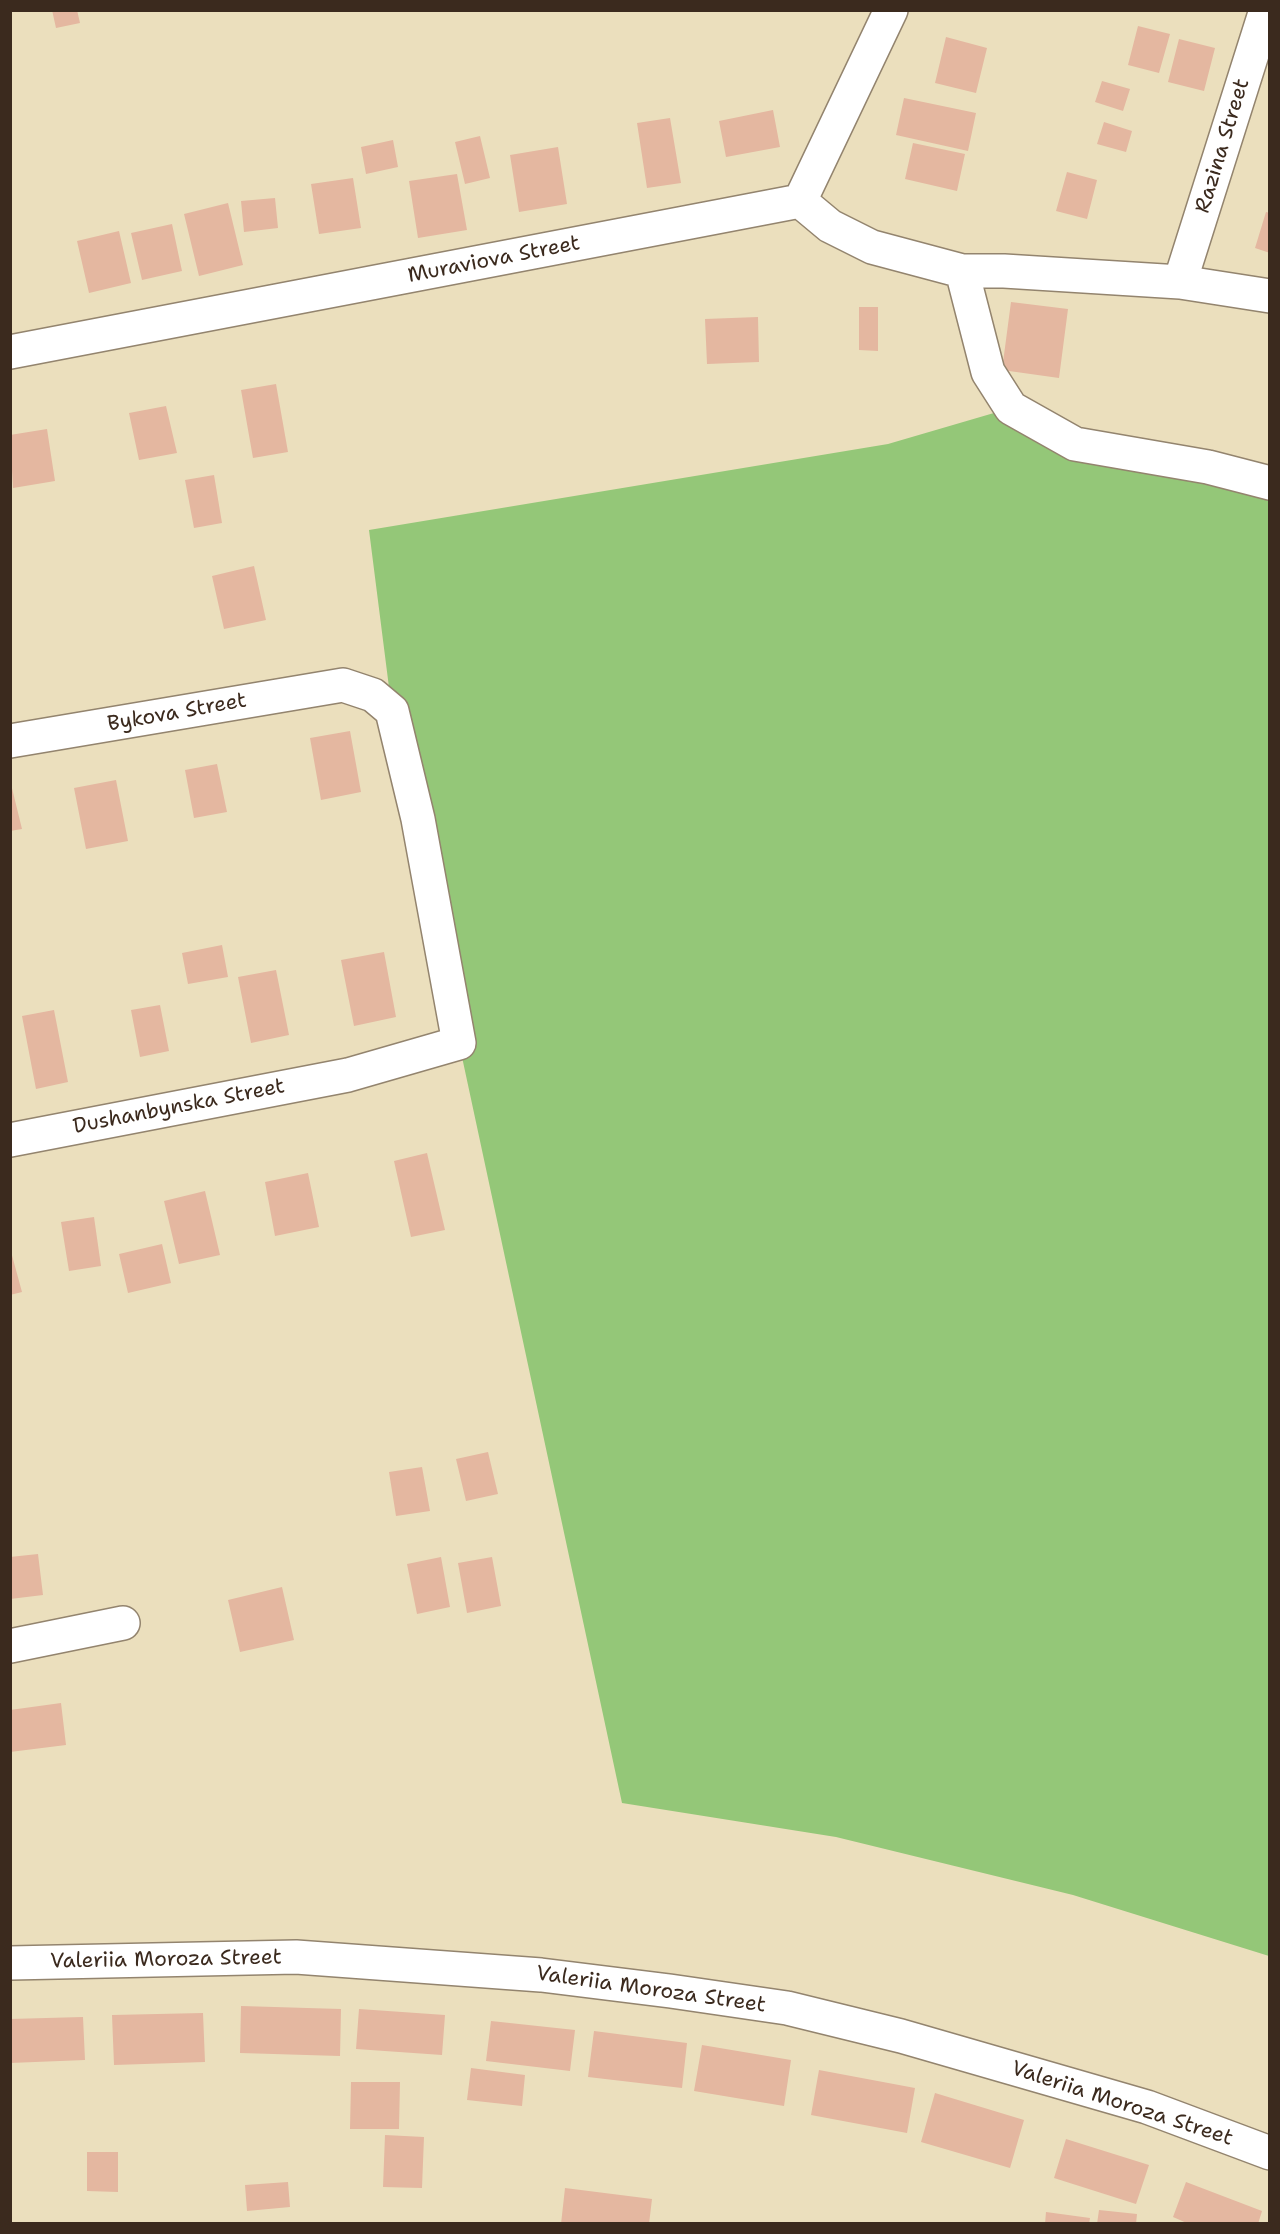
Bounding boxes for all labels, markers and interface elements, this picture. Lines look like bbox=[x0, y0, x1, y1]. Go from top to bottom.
street label: Razina Street bbox=[1191, 76, 1255, 216]
street label: Muraviova Street bbox=[406, 231, 582, 289]
street label: Bykova Street bbox=[106, 688, 248, 738]
street label: Dushanbynska Street bbox=[71, 1074, 287, 1140]
street label: Valeriia Moroza Street bbox=[50, 1945, 282, 1975]
street label: Valeriia Moroza Street bbox=[535, 1961, 767, 2019]
street label: Valeriia Moroza Street bbox=[1008, 2056, 1236, 2152]

